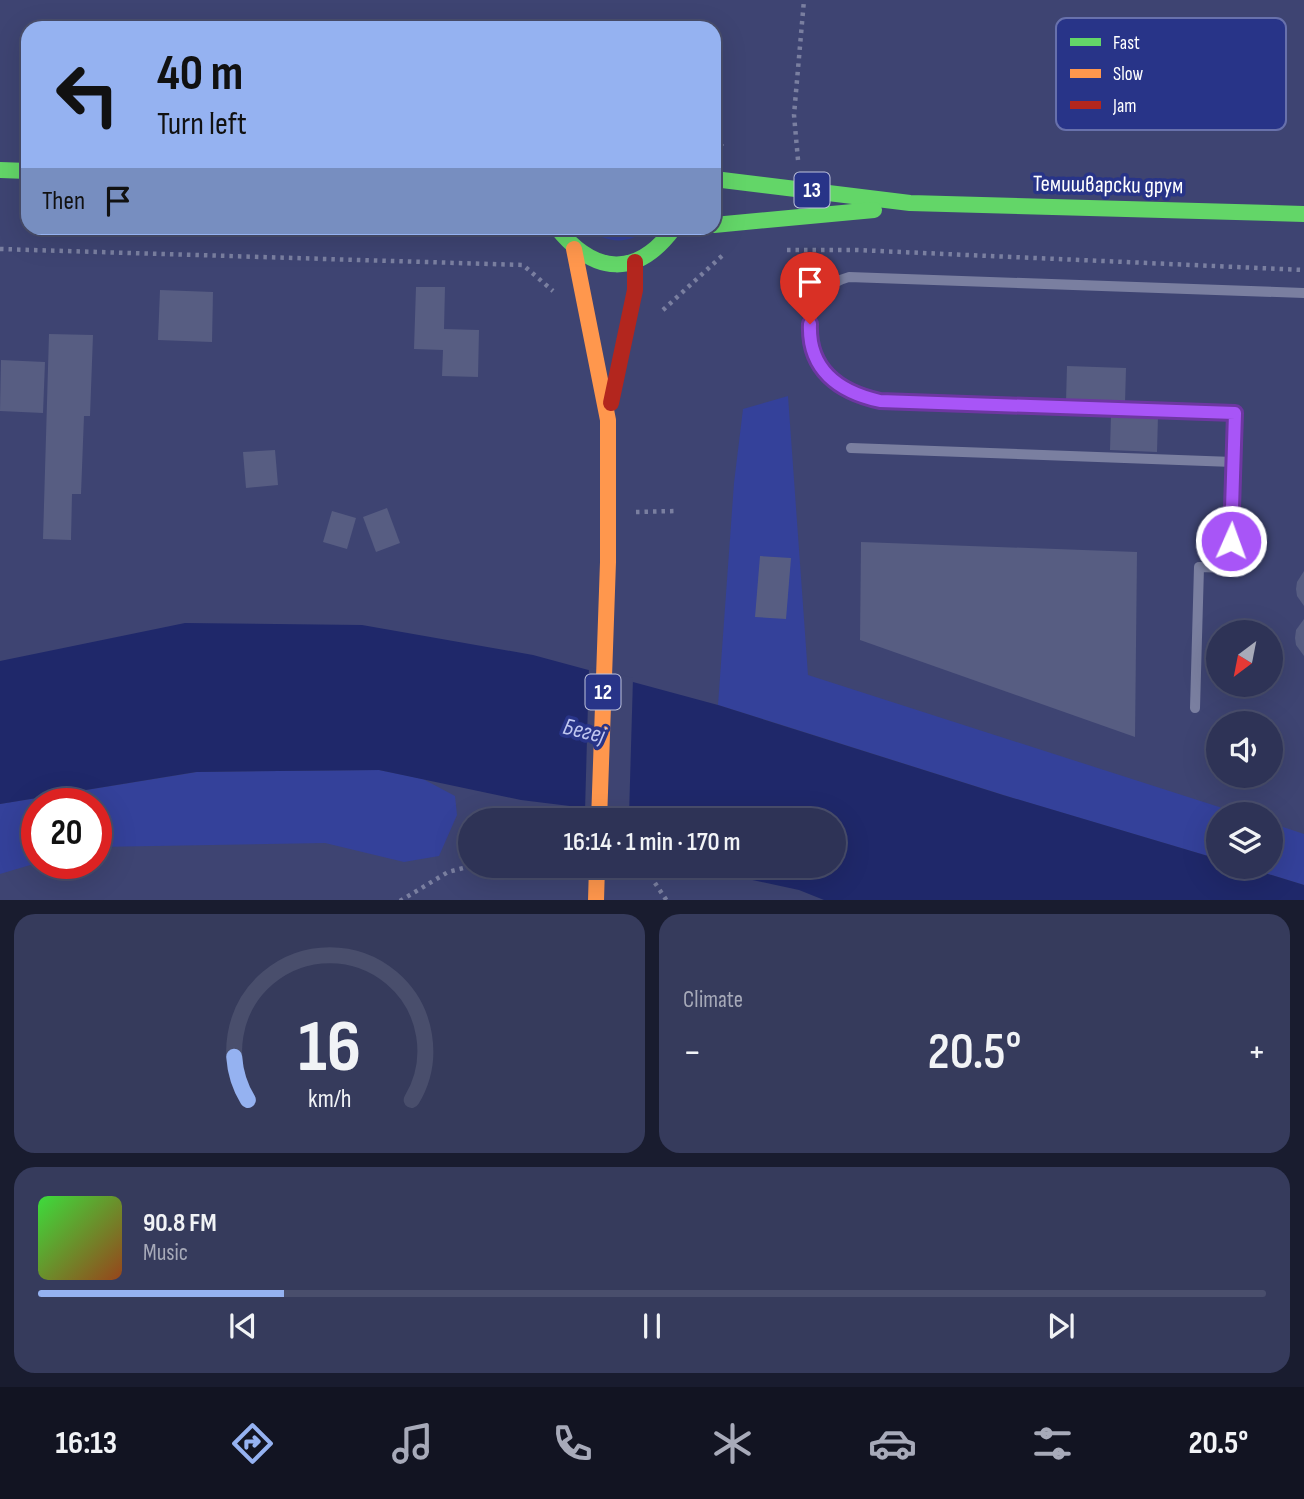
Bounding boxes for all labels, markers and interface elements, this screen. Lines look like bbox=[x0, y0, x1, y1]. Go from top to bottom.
legend bbox=[1056, 18, 1286, 130]
text: Fast bbox=[1113, 32, 1140, 55]
text: 40 m bbox=[157, 45, 243, 104]
icon: left bbox=[42, 49, 133, 140]
text: Slow bbox=[1113, 63, 1143, 86]
text: Jam bbox=[1112, 95, 1136, 118]
text: Turn left bbox=[157, 105, 247, 144]
street label: Темишварски друм bbox=[1033, 170, 1183, 200]
road number: 13 bbox=[794, 172, 830, 208]
icon: arrive bbox=[99, 182, 137, 220]
text: Then bbox=[42, 186, 85, 217]
pin bbox=[780, 252, 840, 324]
icon: arrive bbox=[791, 263, 829, 301]
position arrow bbox=[1194, 504, 1268, 578]
north arrow bbox=[1206, 620, 1283, 696]
map controls bbox=[1206, 620, 1283, 879]
road number: 12 bbox=[586, 674, 620, 710]
button: sound bbox=[1206, 711, 1283, 788]
water label: Бегеј bbox=[560, 712, 609, 750]
speed limit sign: 20 bbox=[21, 788, 112, 879]
button: layers bbox=[1206, 802, 1283, 879]
text: 16:14 · 1 min · 170 m bbox=[563, 827, 741, 858]
text: Climate bbox=[683, 986, 743, 1014]
text: 16 bbox=[298, 1004, 361, 1092]
text: 20.5° bbox=[928, 1021, 1021, 1084]
text: − bbox=[683, 1030, 702, 1075]
text: + bbox=[1247, 1030, 1266, 1075]
text: km/h bbox=[308, 1083, 351, 1114]
text: 90.8 FM bbox=[143, 1208, 217, 1239]
text: Music bbox=[143, 1239, 188, 1267]
icon: previous bbox=[224, 1307, 262, 1345]
icon: pause bbox=[633, 1307, 671, 1345]
icon: next bbox=[1042, 1307, 1080, 1345]
icon: directions bbox=[228, 1419, 277, 1468]
icon: music bbox=[388, 1419, 437, 1468]
icon: phone bbox=[548, 1419, 597, 1468]
icon: climate bbox=[708, 1419, 757, 1468]
icon: car bbox=[868, 1419, 917, 1468]
icon: filters bbox=[1028, 1419, 1077, 1468]
text: 16:13 bbox=[56, 1424, 117, 1463]
text: 20.5° bbox=[1188, 1424, 1248, 1463]

